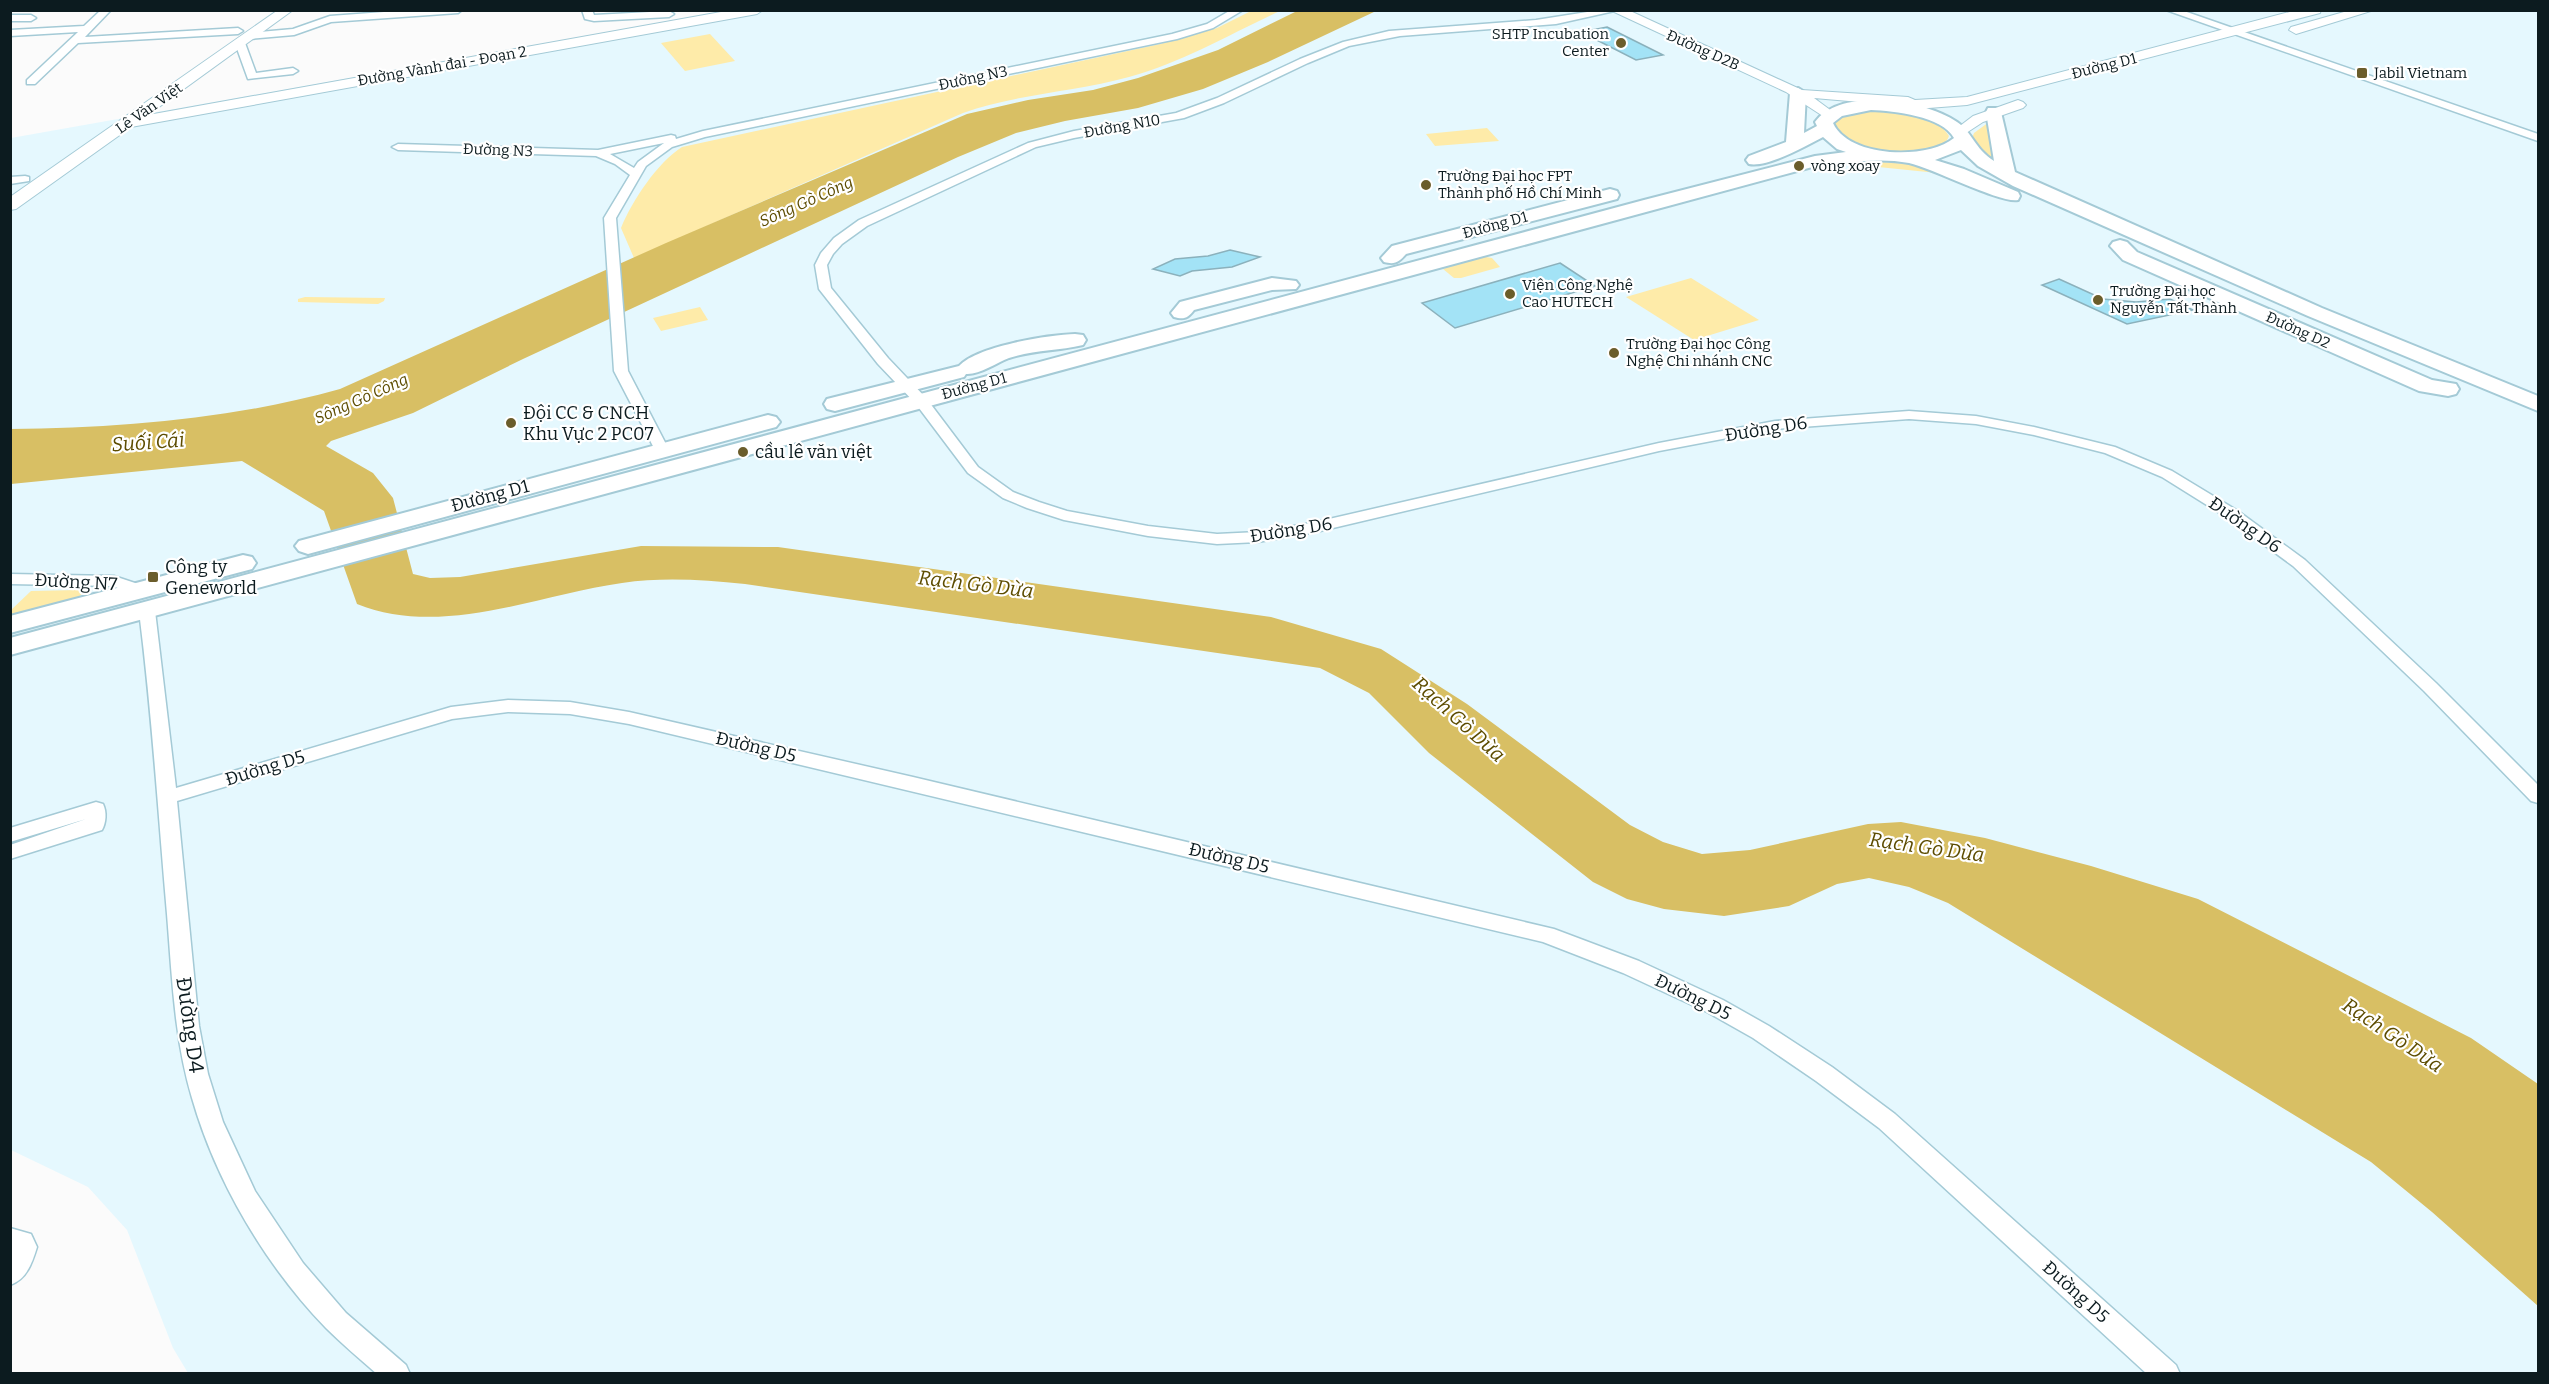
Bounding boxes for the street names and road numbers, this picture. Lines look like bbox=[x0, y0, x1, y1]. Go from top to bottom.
street label: Đường D2B bbox=[1664, 26, 1742, 74]
street label: Đường Vành đai - Đoạn 2 bbox=[356, 42, 528, 90]
street label: Đường D1 bbox=[2070, 49, 2138, 83]
street label: Đường N3 bbox=[937, 62, 1009, 94]
street label: Lê Văn Việt bbox=[112, 78, 186, 137]
street label: Đường N10 bbox=[1082, 110, 1162, 142]
street label: Đường N3 bbox=[463, 140, 533, 160]
street label: Đường D1 bbox=[1461, 208, 1529, 242]
street label: Đường D2 bbox=[2263, 308, 2333, 352]
street label: Đường D1 bbox=[940, 369, 1008, 403]
street label: Đường D6 bbox=[1723, 412, 1809, 446]
street label: Đường D1 bbox=[449, 475, 532, 517]
street label: Đường D6 bbox=[2205, 492, 2285, 558]
street label: Đường D6 bbox=[1248, 513, 1334, 547]
street label: Đường N7 bbox=[34, 569, 118, 595]
street label: Đường D5 bbox=[714, 727, 798, 767]
street label: Đường D5 bbox=[223, 745, 307, 791]
street label: Đường D5 bbox=[1187, 838, 1271, 878]
street label: Đường D5 bbox=[1651, 969, 1735, 1025]
street label: Đường D4 bbox=[170, 975, 210, 1075]
street label: Đường D5 bbox=[2038, 1256, 2114, 1328]

